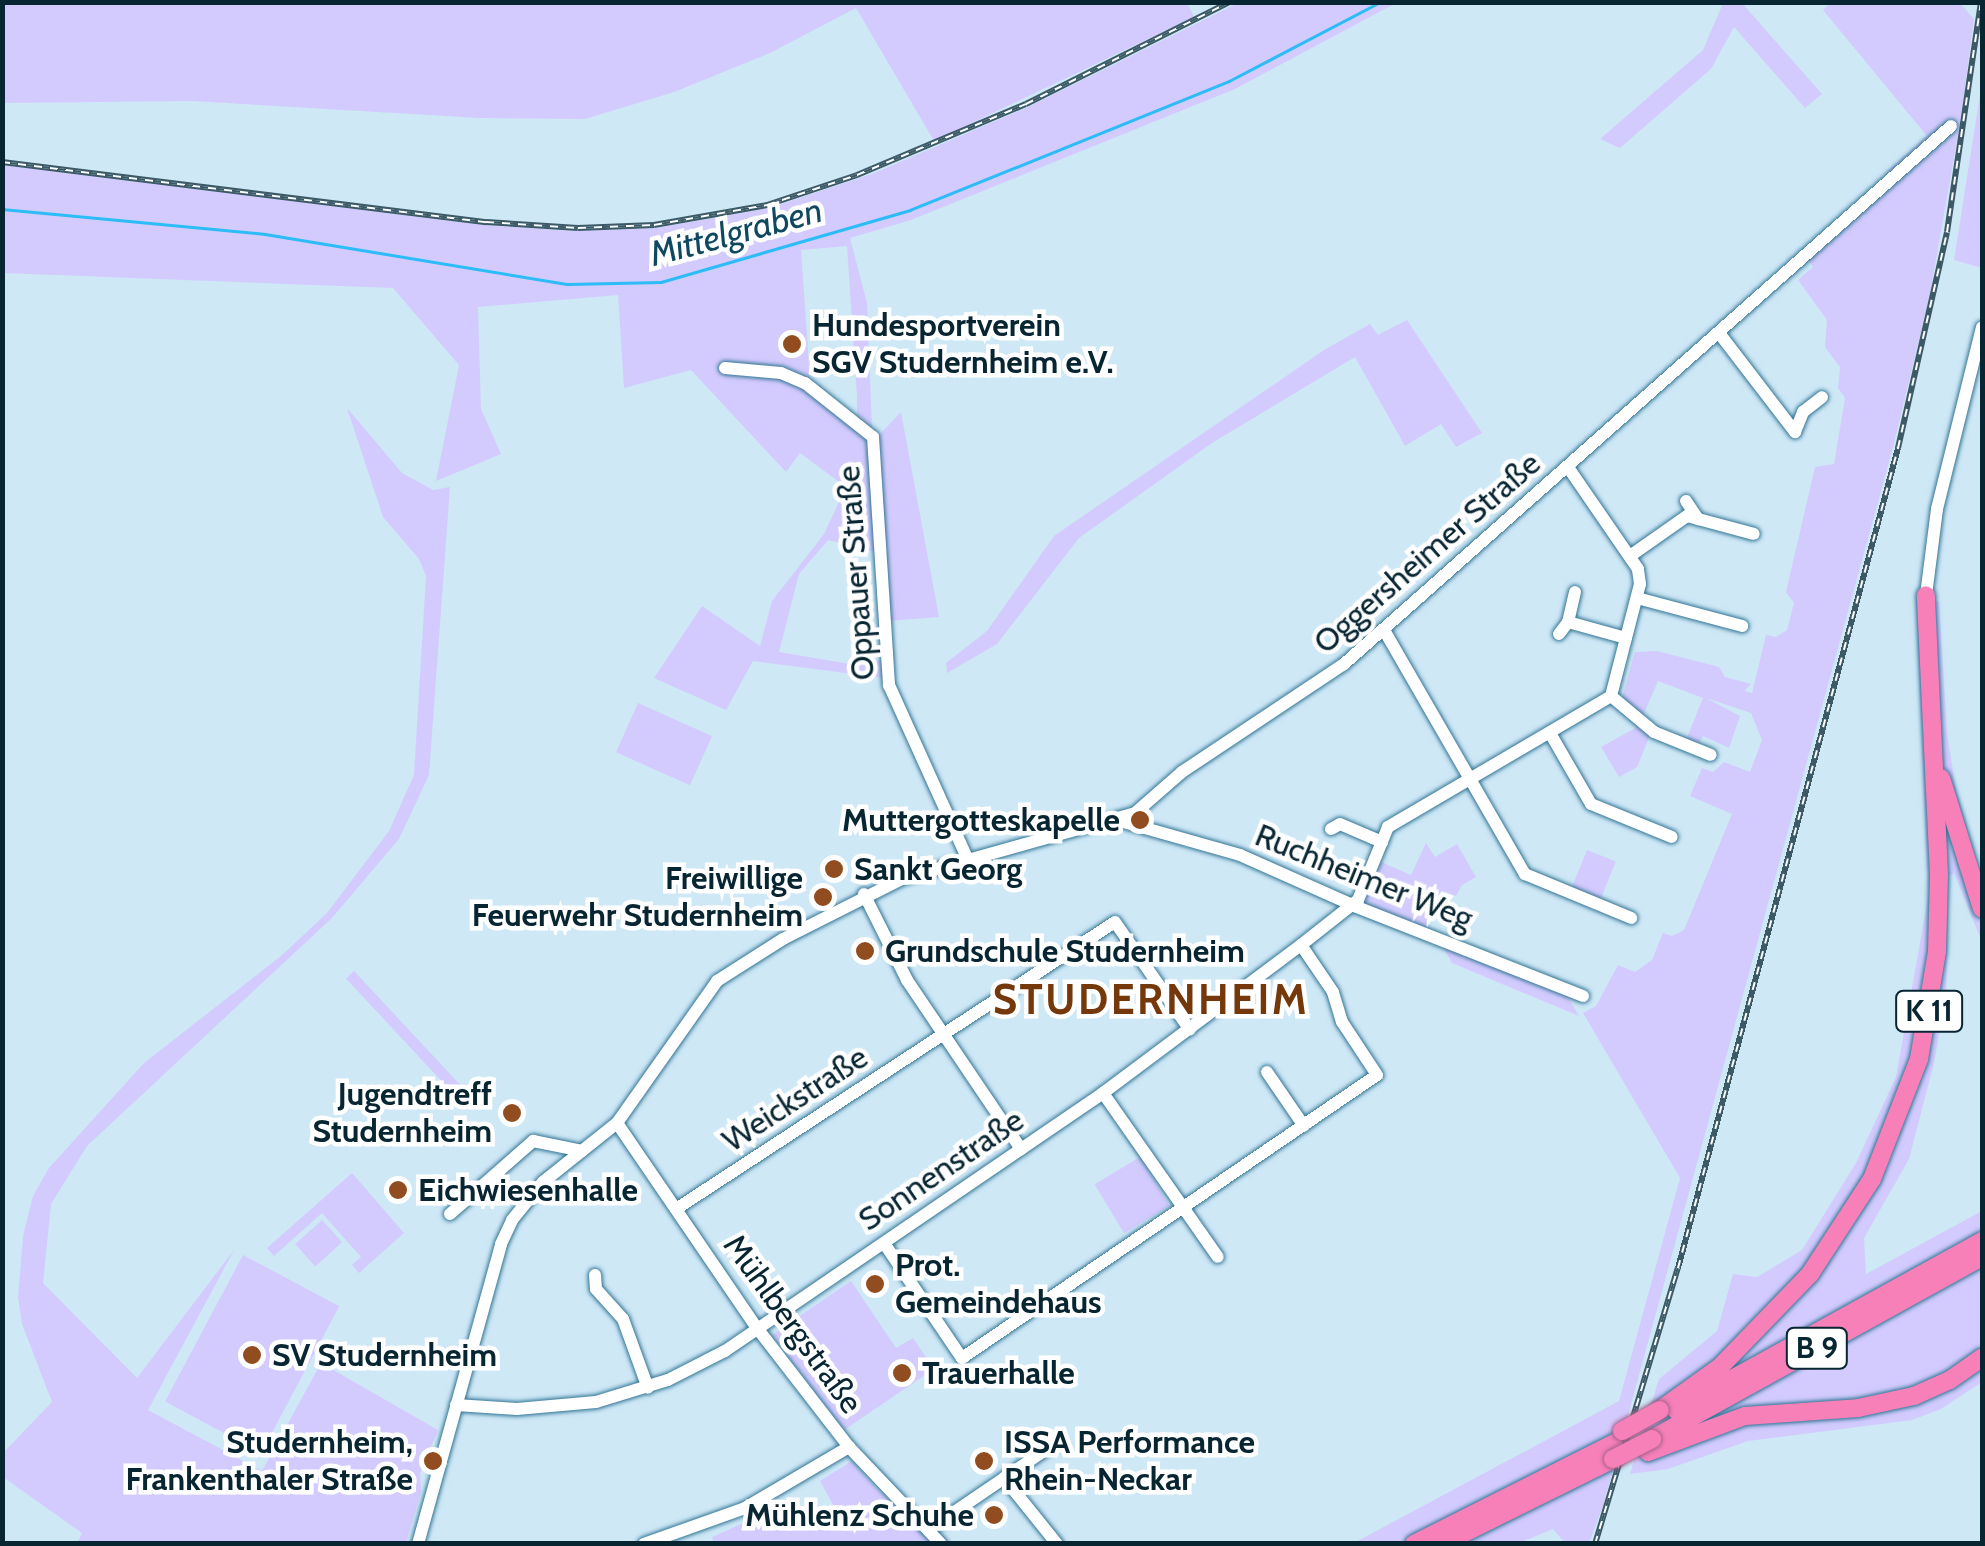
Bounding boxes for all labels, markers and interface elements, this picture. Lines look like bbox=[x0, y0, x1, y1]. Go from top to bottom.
water label: Mittelgraben bbox=[645, 189, 827, 275]
place label: Hundesportverein SGV Studernheim e.V. bbox=[812, 307, 1114, 382]
marker: Hundesportverein SGV Studernheim e.V. bbox=[781, 333, 803, 355]
street label: Oggersheimer Straße bbox=[1306, 444, 1548, 662]
street label: Oppauer Straße bbox=[829, 465, 883, 681]
place label: Muttergotteskapelle bbox=[842, 801, 1120, 839]
marker: Muttergotteskapelle bbox=[1129, 809, 1151, 831]
street label: Ruchheimer Weg bbox=[1250, 816, 1478, 938]
place label: Sankt Georg bbox=[854, 850, 1022, 888]
marker: Sankt Georg bbox=[823, 858, 845, 880]
place label: Freiwillige Feuerwehr Studernheim bbox=[472, 860, 803, 935]
marker: Freiwillige Feuerwehr Studernheim bbox=[812, 886, 834, 908]
place label: Grundschule Studernheim bbox=[885, 932, 1245, 970]
marker: Grundschule Studernheim bbox=[854, 940, 876, 962]
district label: STUDERNHEIM bbox=[993, 974, 1309, 1024]
road number: K 11 bbox=[1894, 986, 1964, 1036]
street label: Weickstraße bbox=[715, 1038, 875, 1160]
place label: Jugendtreff Studernheim bbox=[313, 1076, 492, 1151]
street label: Sonnenstraße bbox=[851, 1101, 1031, 1239]
marker: Jugendtreff Studernheim bbox=[501, 1102, 523, 1124]
place label: Eichwiesenhalle bbox=[418, 1171, 638, 1209]
marker: Eichwiesenhalle bbox=[387, 1179, 409, 1201]
street label: Mühlbergstraße bbox=[715, 1227, 871, 1421]
place label: Prot. Gemeindehaus bbox=[895, 1247, 1102, 1322]
marker: Prot. Gemeindehaus bbox=[864, 1273, 886, 1295]
road number: B 9 bbox=[1784, 1323, 1850, 1373]
place label: SV Studernheim bbox=[272, 1336, 497, 1374]
marker: SV Studernheim bbox=[241, 1344, 263, 1366]
place label: Trauerhalle bbox=[922, 1354, 1075, 1392]
marker: Trauerhalle bbox=[891, 1362, 913, 1384]
place label: Studernheim, Frankenthaler Straße bbox=[126, 1424, 413, 1499]
place label: ISSA Performance Rhein-Neckar bbox=[1004, 1424, 1255, 1499]
marker: Studernheim, Frankenthaler Straße bbox=[422, 1450, 444, 1472]
marker: ISSA Performance Rhein-Neckar bbox=[973, 1450, 995, 1472]
place label: Mühlenz Schuhe bbox=[745, 1496, 974, 1534]
marker: Mühlenz Schuhe bbox=[983, 1504, 1005, 1526]

